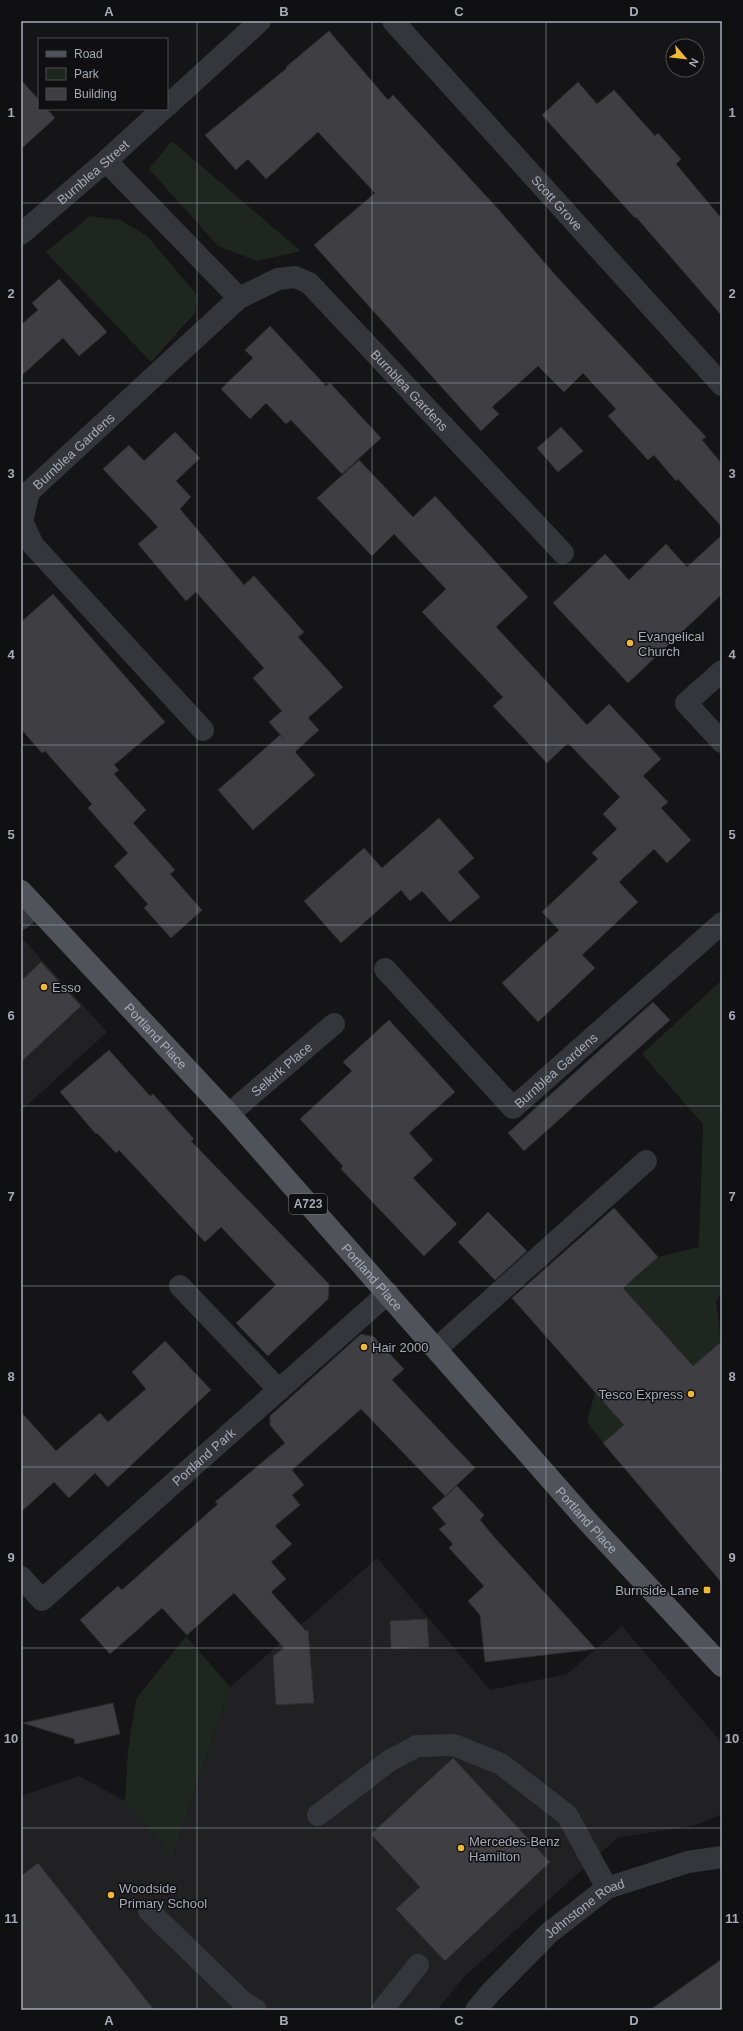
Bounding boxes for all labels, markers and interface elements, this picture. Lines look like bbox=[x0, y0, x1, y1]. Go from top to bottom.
text: A bbox=[104, 4, 114, 19]
text: B bbox=[279, 4, 289, 19]
text: C bbox=[454, 4, 464, 19]
text: D bbox=[629, 4, 639, 19]
legend bbox=[38, 38, 168, 110]
north arrow bbox=[665, 38, 705, 78]
text: Road bbox=[74, 47, 103, 61]
text: N bbox=[687, 56, 701, 69]
text: Park bbox=[74, 67, 100, 81]
text: Building bbox=[74, 87, 117, 101]
text: 1 bbox=[7, 105, 15, 120]
text: 1 bbox=[728, 105, 736, 120]
street label: Burnblea Street bbox=[54, 137, 132, 208]
street label: Scott Grove bbox=[528, 173, 586, 234]
text: 2 bbox=[7, 286, 15, 301]
text: 2 bbox=[728, 286, 736, 301]
street label: Burnblea Gardens bbox=[368, 347, 451, 434]
street label: Burnblea Gardens bbox=[30, 410, 118, 493]
text: 3 bbox=[7, 466, 15, 481]
text: 3 bbox=[728, 466, 736, 481]
place label: Evangelical Church bbox=[638, 629, 705, 659]
marker: Evangelical Church bbox=[625, 638, 635, 648]
text: 4 bbox=[7, 647, 15, 662]
text: 4 bbox=[728, 647, 736, 662]
text: 5 bbox=[7, 827, 15, 842]
text: 5 bbox=[728, 827, 736, 842]
place label: Esso bbox=[52, 980, 81, 995]
marker: Esso bbox=[39, 982, 49, 992]
street label: Portland Place bbox=[121, 1000, 190, 1072]
text: 6 bbox=[7, 1008, 15, 1023]
text: 6 bbox=[728, 1008, 736, 1023]
street label: Burnblea Gardens bbox=[512, 1030, 601, 1111]
street label: Selkirk Place bbox=[248, 1039, 315, 1100]
text: 7 bbox=[7, 1189, 15, 1204]
text: 7 bbox=[728, 1189, 736, 1204]
road number: A723 bbox=[289, 1194, 327, 1214]
street label: Portland Place bbox=[338, 1241, 406, 1314]
place label: Hair 2000 bbox=[372, 1340, 428, 1355]
marker: Hair 2000 bbox=[359, 1342, 369, 1352]
text: 8 bbox=[7, 1369, 15, 1384]
text: 8 bbox=[728, 1369, 736, 1384]
place label: Tesco Express bbox=[598, 1387, 683, 1402]
marker: Tesco Express bbox=[686, 1389, 696, 1399]
street label: Portland Park bbox=[169, 1425, 239, 1489]
street label: Portland Place bbox=[553, 1484, 620, 1557]
text: 9 bbox=[7, 1550, 15, 1565]
text: 9 bbox=[728, 1550, 736, 1565]
place label: Burnside Lane bbox=[615, 1583, 699, 1598]
marker: Burnside Lane bbox=[702, 1585, 712, 1595]
text: 10 bbox=[4, 1731, 18, 1746]
text: 10 bbox=[725, 1731, 739, 1746]
place label: Mercedes-Benz Hamilton bbox=[469, 1834, 560, 1864]
marker: Mercedes-Benz Hamilton bbox=[456, 1843, 466, 1853]
street label: Johnstone Road bbox=[542, 1876, 626, 1941]
place label: Woodside Primary School bbox=[119, 1881, 207, 1911]
marker: Woodside Primary School bbox=[106, 1890, 116, 1900]
text: 11 bbox=[4, 1911, 18, 1926]
text: 11 bbox=[725, 1911, 739, 1926]
text: A bbox=[104, 2013, 114, 2028]
text: B bbox=[279, 2013, 289, 2028]
text: C bbox=[454, 2013, 464, 2028]
text: D bbox=[629, 2013, 639, 2028]

